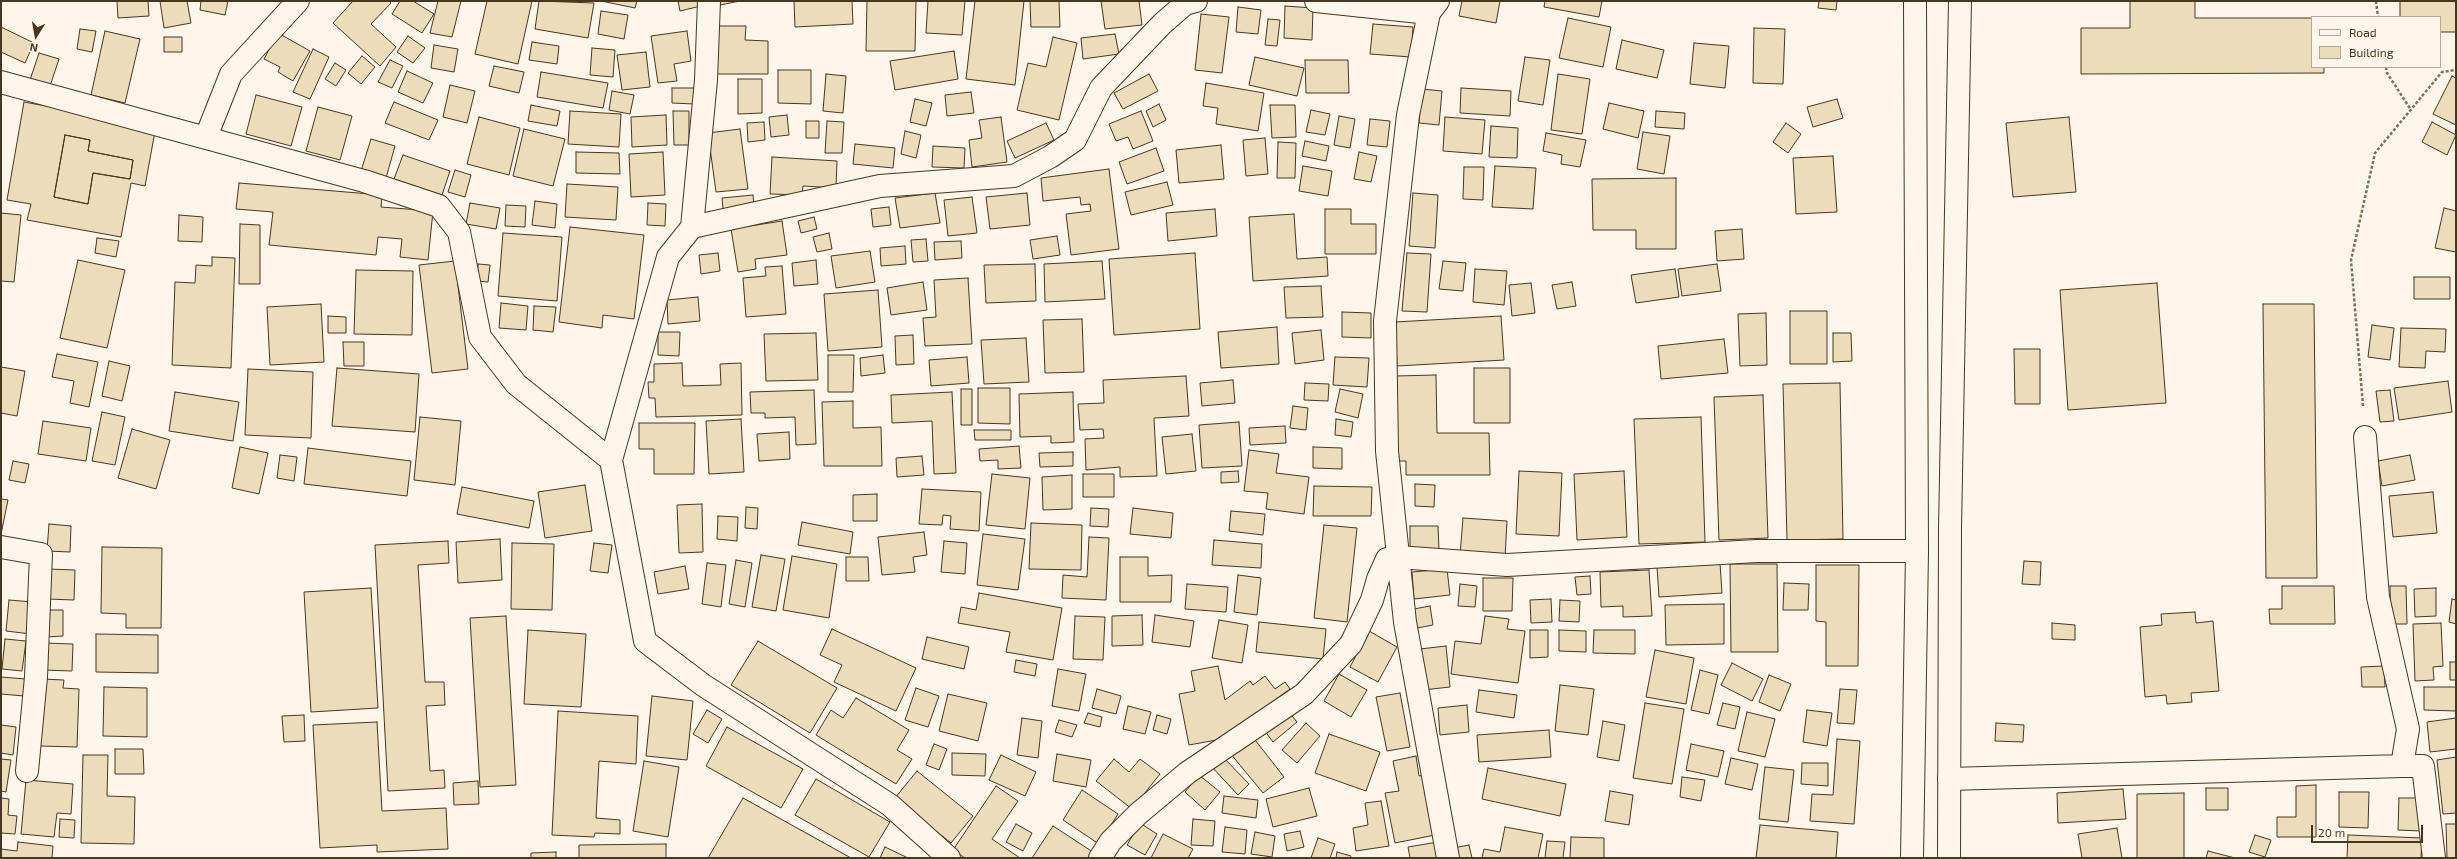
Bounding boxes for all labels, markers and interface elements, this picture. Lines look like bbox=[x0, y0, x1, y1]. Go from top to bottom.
north arrow bbox=[16, 16, 56, 56]
legend bbox=[2311, 16, 2441, 68]
text: Road bbox=[2349, 25, 2377, 39]
text: N bbox=[28, 41, 39, 55]
text: Building bbox=[2349, 45, 2393, 59]
scale bar bbox=[2313, 817, 2425, 843]
text: 20 m bbox=[2318, 825, 2345, 839]

